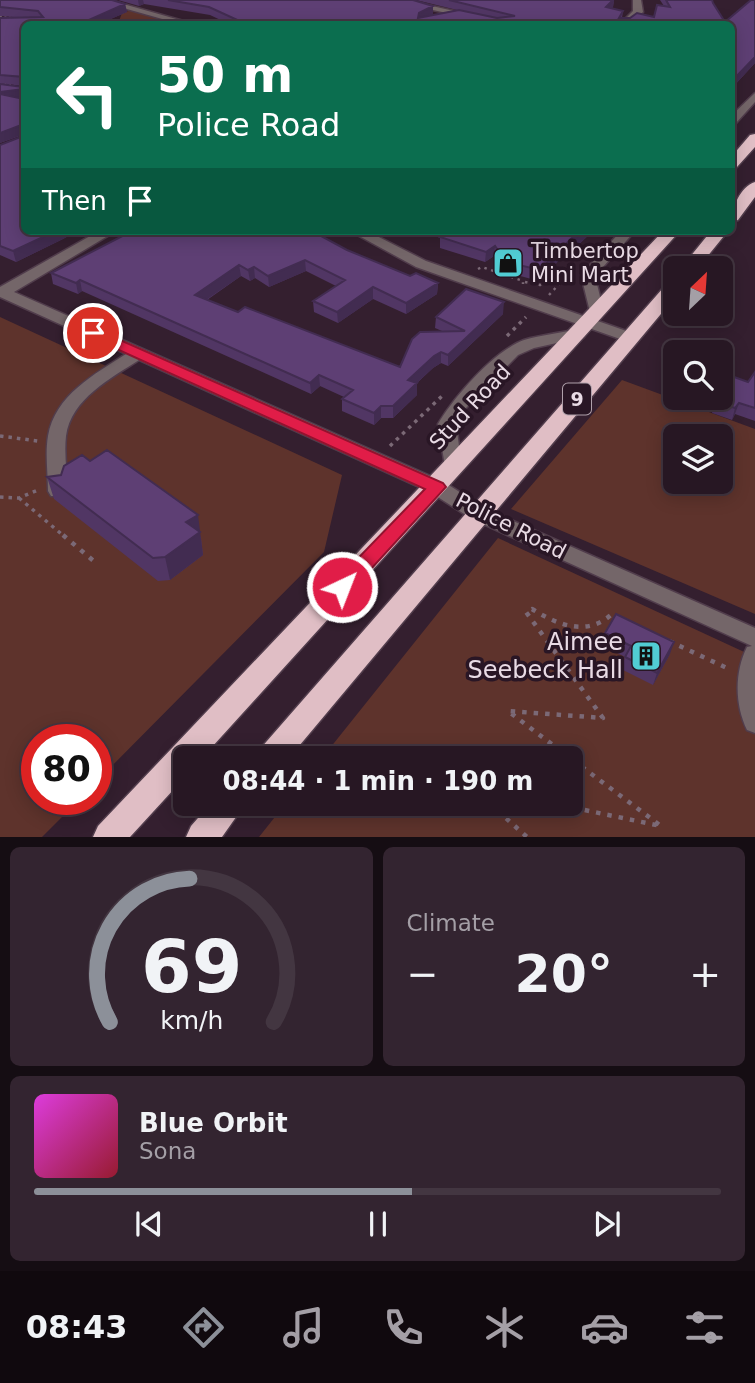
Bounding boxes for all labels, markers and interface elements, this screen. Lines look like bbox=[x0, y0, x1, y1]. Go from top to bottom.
text: 50 m bbox=[157, 47, 293, 104]
icon: left bbox=[42, 49, 133, 140]
text: Police Road bbox=[157, 106, 340, 144]
icon: arrive bbox=[121, 182, 159, 220]
text: Then bbox=[42, 186, 107, 216]
place label: Timbertop Mini Mart bbox=[530, 239, 639, 287]
shop icon: Timbertop Mini Mart bbox=[491, 246, 525, 280]
north arrow bbox=[663, 256, 733, 326]
map controls bbox=[663, 256, 733, 494]
pin bbox=[63, 303, 123, 363]
icon: arrive bbox=[74, 314, 112, 352]
button: search bbox=[663, 340, 733, 410]
street label: Stud Road bbox=[425, 359, 515, 455]
road number: 9 bbox=[563, 384, 591, 414]
button: layers bbox=[663, 424, 733, 494]
street label: Police Road bbox=[452, 488, 570, 564]
position arrow bbox=[305, 550, 379, 624]
place label: Aimee Seebeck Hall bbox=[467, 628, 623, 684]
building icon: Aimee Seebeck Hall bbox=[629, 639, 663, 673]
speed limit sign: 80 bbox=[21, 724, 112, 815]
text: 08:44 · 1 min · 190 m bbox=[223, 766, 533, 796]
text: Climate bbox=[407, 910, 495, 936]
text: 69 bbox=[141, 925, 242, 1010]
text: 20° bbox=[515, 944, 613, 1004]
text: − bbox=[407, 952, 438, 996]
text: + bbox=[689, 952, 721, 996]
text: km/h bbox=[160, 1006, 223, 1035]
text: Blue Orbit bbox=[139, 1108, 288, 1138]
text: Sona bbox=[139, 1138, 196, 1164]
icon: previous bbox=[130, 1205, 168, 1243]
icon: pause bbox=[359, 1205, 397, 1243]
icon: next bbox=[588, 1205, 626, 1243]
icon: directions bbox=[179, 1303, 228, 1352]
icon: music bbox=[279, 1303, 328, 1352]
icon: phone bbox=[379, 1303, 428, 1352]
icon: climate bbox=[480, 1303, 529, 1352]
icon: car bbox=[580, 1303, 629, 1352]
icon: filters bbox=[680, 1303, 729, 1352]
text: 08:43 bbox=[26, 1308, 128, 1346]

